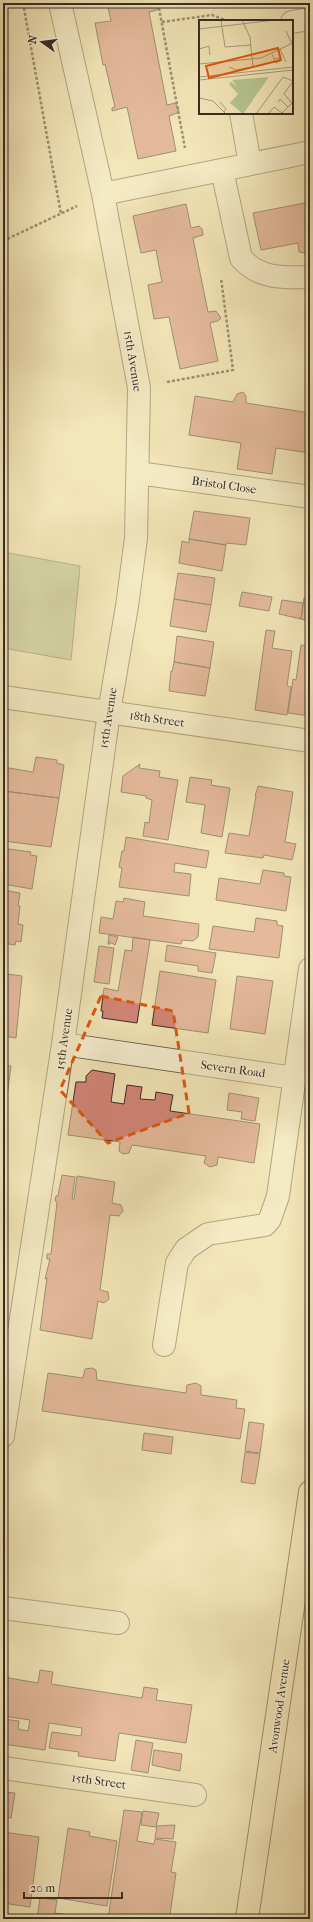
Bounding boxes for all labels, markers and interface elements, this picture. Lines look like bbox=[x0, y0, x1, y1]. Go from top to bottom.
inset map bbox=[199, 20, 293, 114]
north arrow bbox=[22, 22, 62, 62]
text: N bbox=[25, 33, 40, 45]
street label: 15th Avenue bbox=[121, 329, 145, 393]
street label: Bristol Close bbox=[191, 474, 257, 496]
street label: 15th Avenue bbox=[96, 686, 120, 750]
street label: 18th Street bbox=[129, 708, 186, 730]
street label: 15th Avenue bbox=[53, 1007, 75, 1071]
street label: Severn Road bbox=[200, 1058, 267, 1081]
street label: Avonwood Avenue bbox=[265, 1658, 293, 1755]
street label: 15th Street bbox=[71, 1770, 128, 1792]
scale bar bbox=[24, 1874, 122, 1900]
text: 20 m bbox=[30, 1881, 55, 1895]

